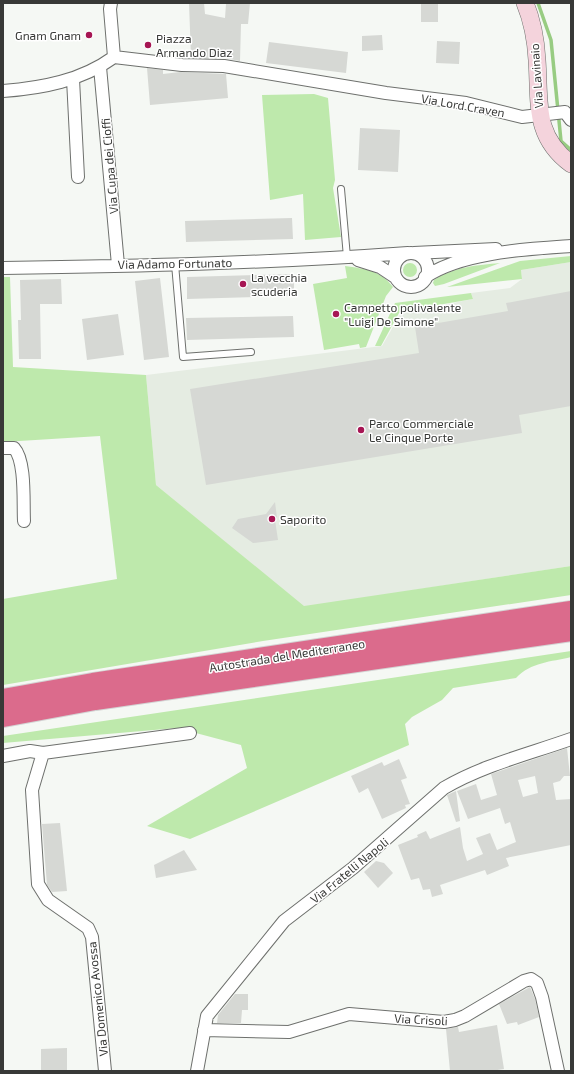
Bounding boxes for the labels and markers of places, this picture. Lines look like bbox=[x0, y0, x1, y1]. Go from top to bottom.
place label: Gnam Gnam bbox=[15, 28, 81, 42]
marker: Gnam Gnam bbox=[84, 30, 94, 40]
place label: Piazza Armando Diaz bbox=[156, 31, 232, 59]
marker: Piazza Armando Diaz bbox=[143, 40, 153, 50]
place label: La vecchia scuderia bbox=[251, 270, 307, 298]
marker: La vecchia scuderia bbox=[238, 279, 248, 289]
place label: Campetto polivalente "Luigi De Simone" bbox=[344, 300, 461, 328]
marker: Campetto polivalente "Luigi De Simone" bbox=[331, 309, 341, 319]
place label: Parco Commerciale Le Cinque Porte bbox=[369, 416, 474, 444]
marker: Parco Commerciale Le Cinque Porte bbox=[356, 425, 366, 435]
place label: Saporito bbox=[280, 512, 326, 526]
marker: Saporito bbox=[267, 514, 277, 524]

